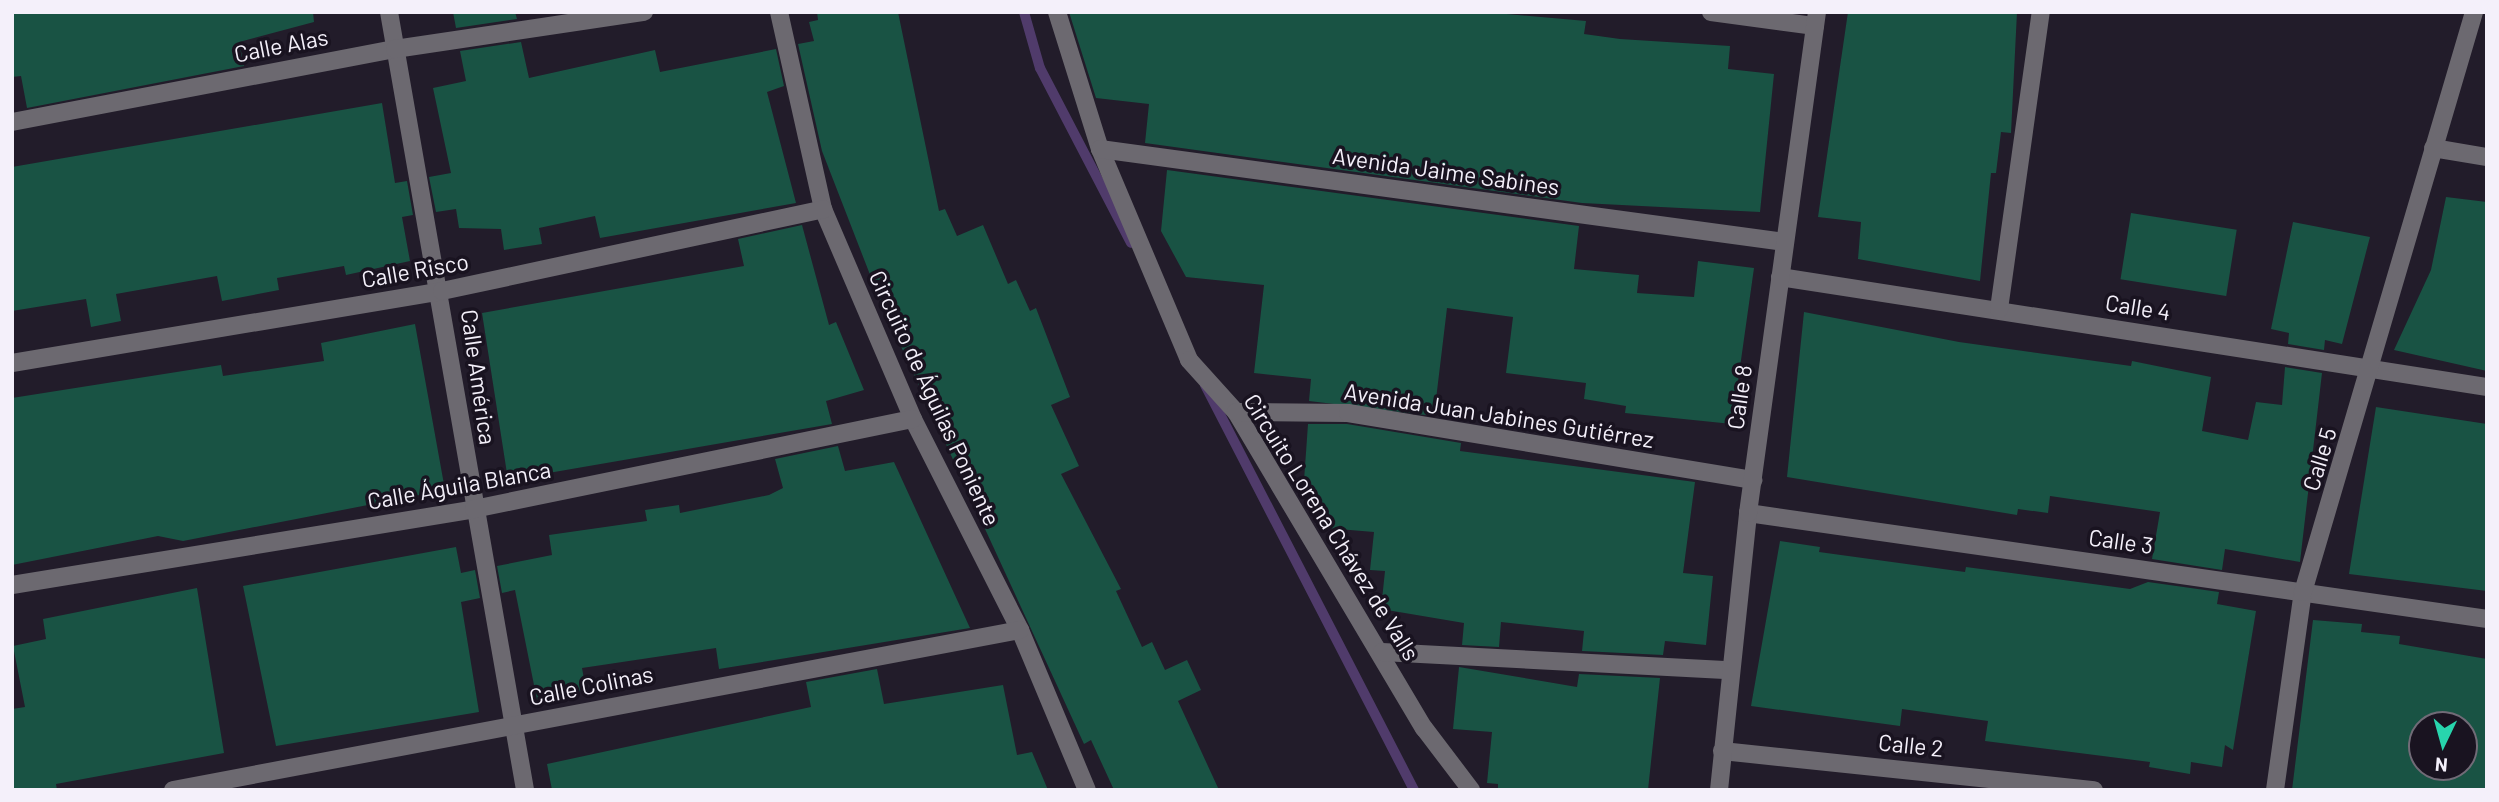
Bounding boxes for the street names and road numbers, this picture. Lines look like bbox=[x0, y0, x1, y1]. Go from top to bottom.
street label: Calle Alas bbox=[232, 22, 330, 68]
street label: Avenida Jaime Sabines bbox=[1331, 141, 1561, 201]
street label: Calle Risco bbox=[359, 247, 471, 293]
street label: Circuito de Águilas Poniente bbox=[864, 266, 1006, 530]
street label: Calle 4 bbox=[2103, 288, 2173, 326]
street label: Calle América bbox=[456, 308, 502, 446]
street label: Calle 8 bbox=[1721, 363, 1757, 431]
street label: Avenida Juan Jabines Gutiérrez bbox=[1342, 377, 1656, 453]
street label: Circuito Lorena Chávez de Valls bbox=[1238, 389, 1426, 665]
street label: Calle 5 bbox=[2296, 424, 2342, 494]
street label: Calle Águila Blanca bbox=[365, 455, 553, 515]
street label: Calle 3 bbox=[2087, 523, 2155, 559]
street label: Calle Colinas bbox=[527, 659, 655, 711]
street label: Calle 2 bbox=[1877, 728, 1945, 762]

